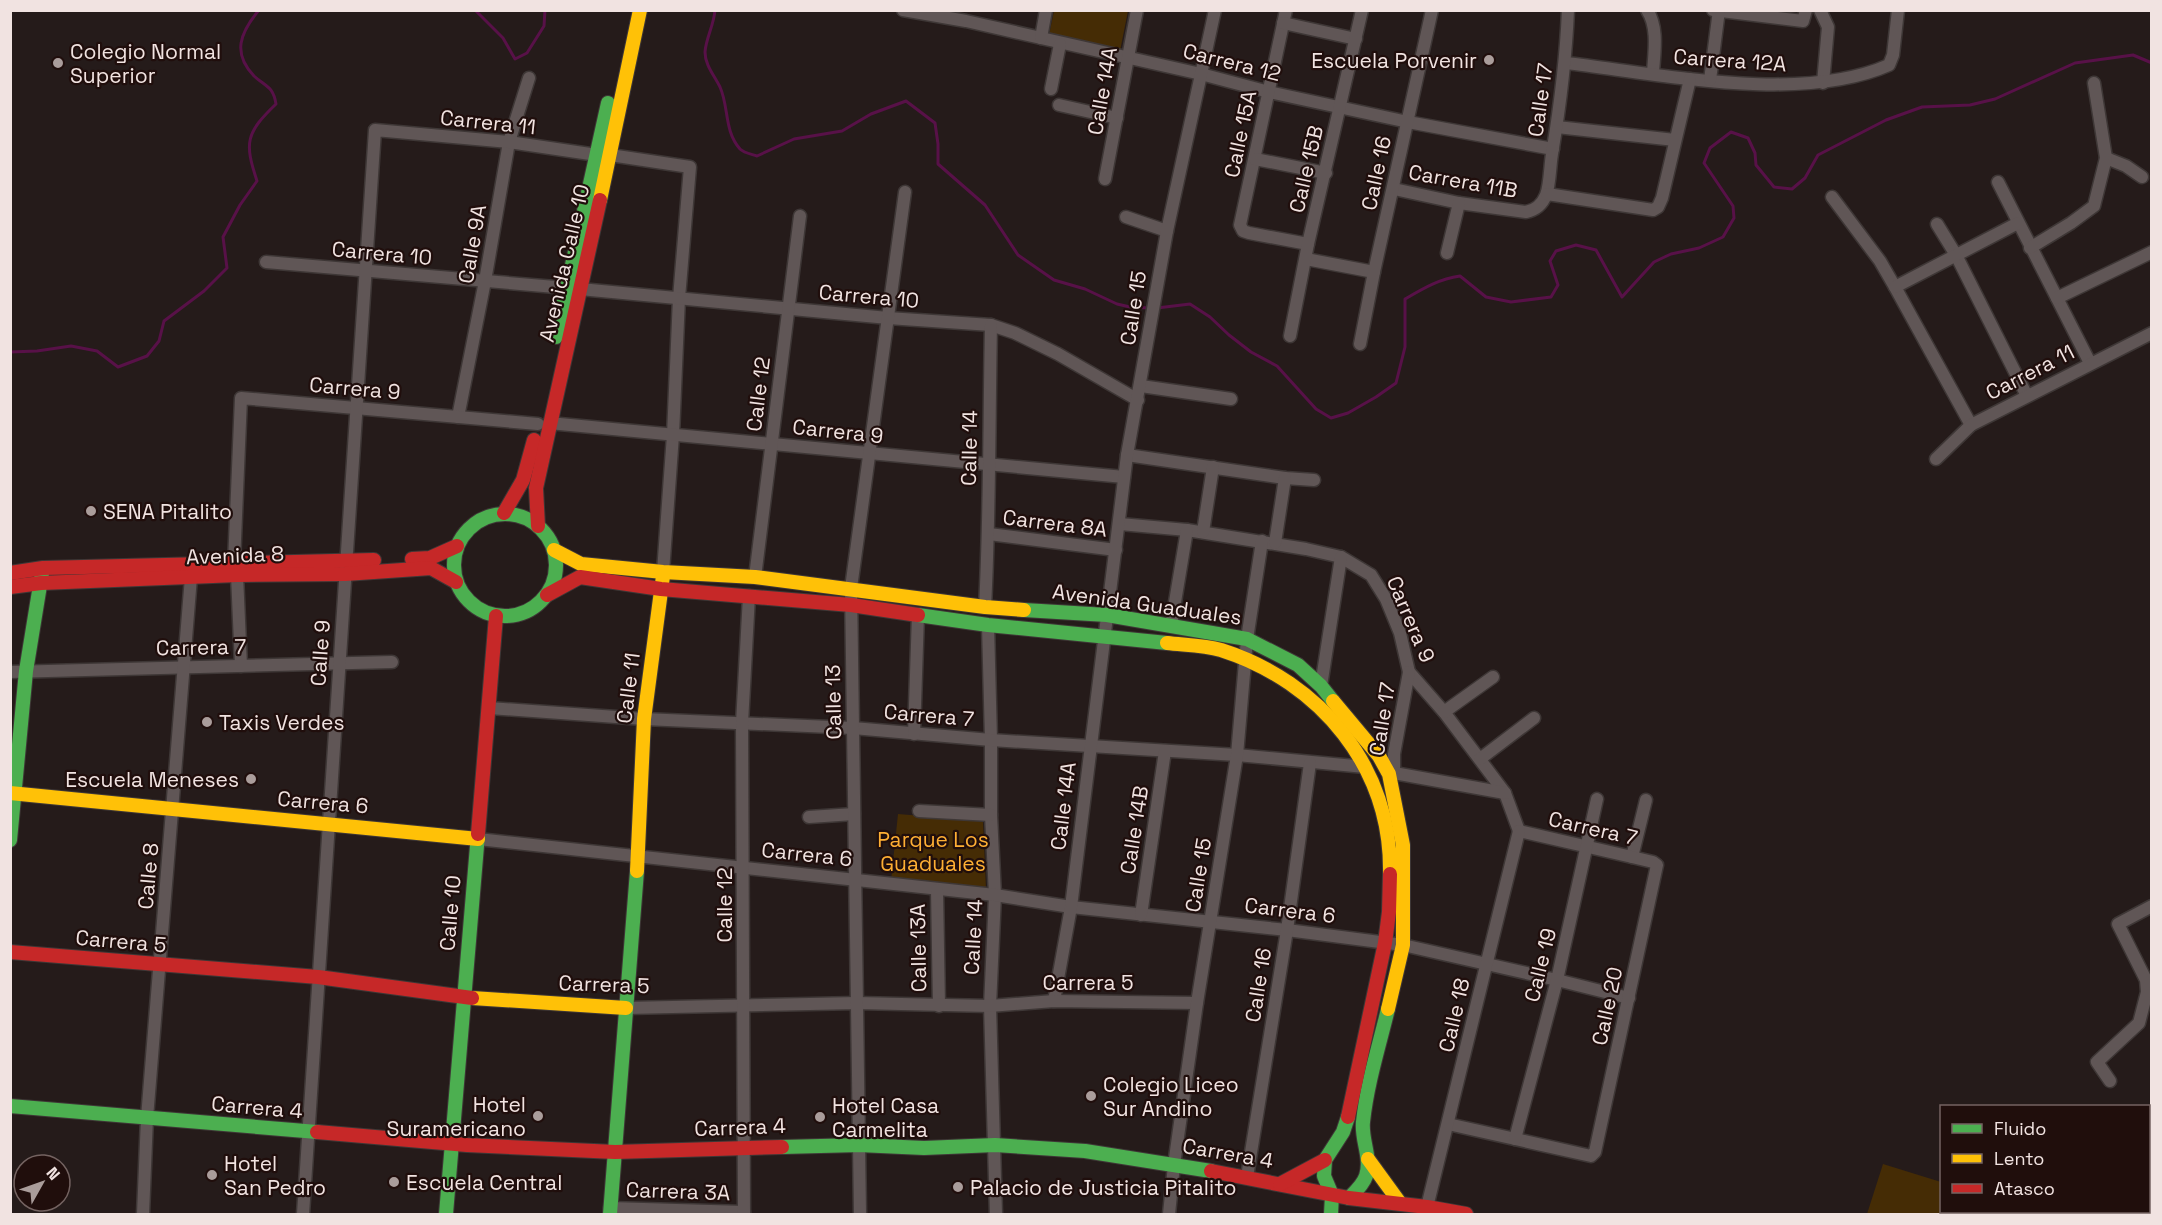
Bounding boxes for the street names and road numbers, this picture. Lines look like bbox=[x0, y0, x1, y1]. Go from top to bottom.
street label: Carrera 12 bbox=[1180, 37, 1284, 87]
street label: Carrera 12A bbox=[1673, 43, 1787, 77]
street label: Calle 14A bbox=[1081, 45, 1123, 137]
street label: Calle 17 bbox=[1521, 61, 1559, 139]
street label: Calle 15A bbox=[1218, 88, 1262, 180]
street label: Carrera 11 bbox=[439, 104, 537, 140]
street label: Calle 15B bbox=[1283, 123, 1329, 215]
street label: Calle 16 bbox=[1355, 133, 1397, 213]
street label: Carrera 11B bbox=[1407, 158, 1519, 204]
street label: Avenida Calle 10 bbox=[533, 181, 595, 345]
street label: Calle 9A bbox=[452, 202, 492, 286]
street label: Carrera 10 bbox=[331, 235, 433, 271]
street label: Calle 15 bbox=[1114, 269, 1152, 347]
street label: Carrera 10 bbox=[818, 278, 920, 314]
street label: Carrera 11 bbox=[1981, 338, 2079, 406]
street label: Calle 12 bbox=[740, 355, 776, 433]
street label: Carrera 9 bbox=[308, 371, 402, 405]
street label: Calle 14 bbox=[955, 410, 983, 486]
street label: Carrera 9 bbox=[791, 413, 885, 449]
street label: Carrera 8A bbox=[1001, 503, 1109, 543]
street label: Avenida 8 bbox=[185, 540, 285, 570]
street label: Carrera 9 bbox=[1381, 572, 1441, 666]
street label: Avenida Guaduales bbox=[1051, 577, 1243, 631]
street label: Calle 9 bbox=[304, 619, 336, 687]
street label: Carrera 7 bbox=[156, 633, 247, 661]
street label: Calle 11 bbox=[610, 651, 646, 725]
street label: Calle 13 bbox=[819, 664, 847, 740]
street label: Calle 17 bbox=[1363, 680, 1401, 758]
street label: Carrera 7 bbox=[883, 698, 975, 732]
street label: Calle 14A bbox=[1044, 760, 1082, 852]
street label: Calle 14B bbox=[1114, 784, 1154, 876]
street label: Carrera 6 bbox=[276, 785, 370, 819]
street label: Carrera 7 bbox=[1546, 805, 1640, 851]
street label: Carrera 6 bbox=[760, 836, 854, 872]
street label: Calle 15 bbox=[1179, 836, 1217, 914]
street label: Calle 8 bbox=[132, 842, 164, 910]
street label: Calle 12 bbox=[711, 867, 738, 943]
street label: Calle 10 bbox=[433, 874, 467, 952]
street label: Carrera 6 bbox=[1243, 891, 1337, 929]
street label: Calle 14 bbox=[958, 899, 988, 975]
street label: Calle 13A bbox=[904, 904, 932, 992]
street label: Carrera 5 bbox=[74, 924, 168, 958]
street label: Calle 19 bbox=[1518, 925, 1562, 1005]
street label: Calle 16 bbox=[1239, 946, 1277, 1024]
street label: Calle 20 bbox=[1585, 964, 1629, 1048]
street label: Carrera 5 bbox=[558, 969, 650, 999]
street label: Carrera 5 bbox=[1042, 969, 1134, 996]
street label: Calle 18 bbox=[1432, 975, 1476, 1055]
street label: Carrera 4 bbox=[210, 1090, 304, 1124]
street label: Carrera 4 bbox=[694, 1112, 786, 1142]
street label: Carrera 4 bbox=[1181, 1132, 1275, 1174]
street label: Carrera 3A bbox=[625, 1176, 731, 1206]

